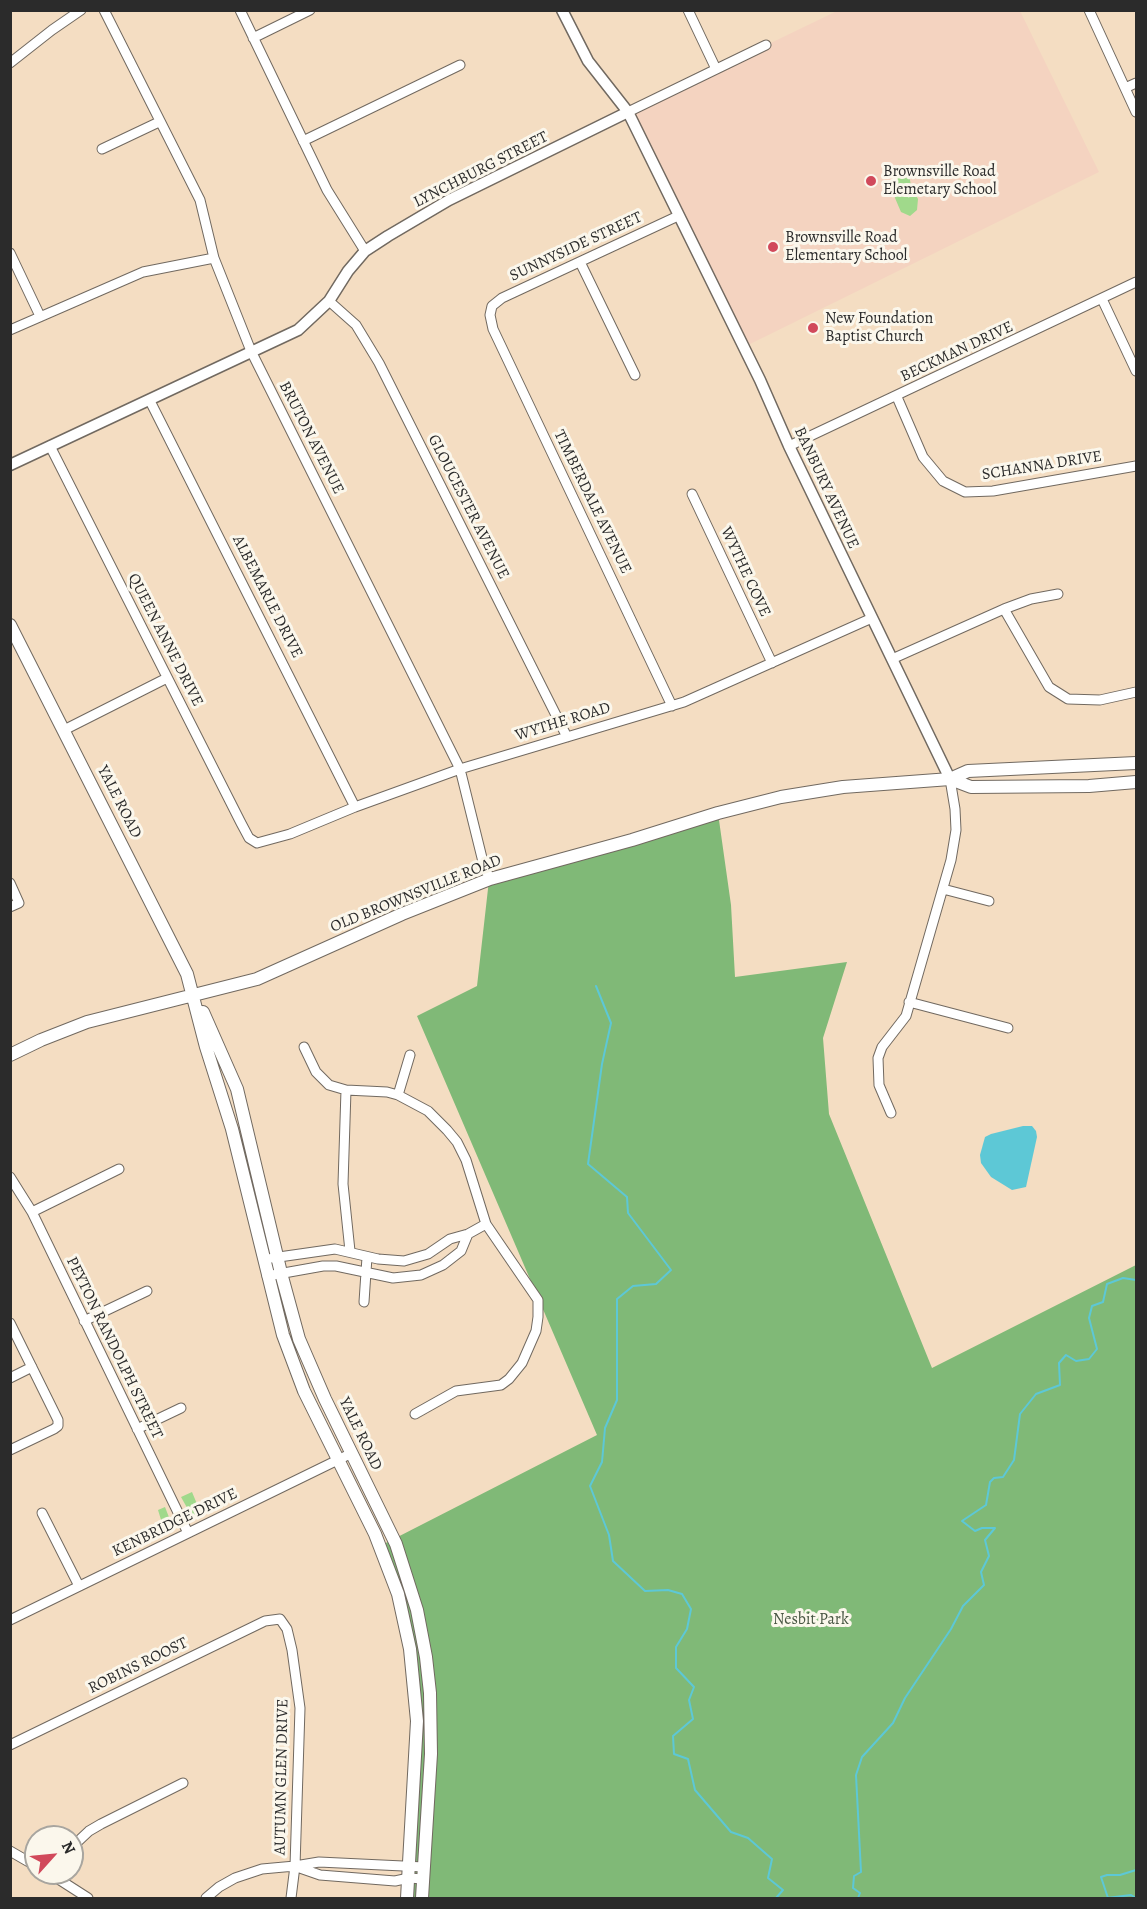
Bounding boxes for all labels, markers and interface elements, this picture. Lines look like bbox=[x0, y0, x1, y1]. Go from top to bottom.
street label: LYNCHBURG STREET bbox=[411, 128, 551, 212]
place label: Brownsville Road Elemetary School bbox=[883, 162, 997, 200]
marker: Brownsville Road Elemetary School bbox=[864, 174, 878, 188]
street label: SUNNYSIDE STREET bbox=[507, 208, 645, 286]
place label: Brownsville Road Elementary School bbox=[785, 228, 908, 266]
marker: Brownsville Road Elementary School bbox=[766, 240, 780, 254]
place label: New Foundation Baptist Church bbox=[825, 309, 933, 347]
street label: BECKMAN DRIVE bbox=[898, 317, 1016, 387]
marker: New Foundation Baptist Church bbox=[806, 321, 820, 335]
street label: BRUTON AVENUE bbox=[274, 378, 348, 498]
street label: BANBURY AVENUE bbox=[789, 424, 863, 552]
street label: TIMBERDALE AVENUE bbox=[549, 427, 635, 577]
street label: GLOUCESTER AVENUE bbox=[423, 432, 513, 582]
street label: SCHANNA DRIVE bbox=[981, 447, 1103, 485]
street label: WYTHE COVE bbox=[716, 524, 774, 620]
street label: ALBEMARLE DRIVE bbox=[228, 532, 306, 662]
street label: QUEEN ANNE DRIVE bbox=[123, 570, 207, 710]
street label: WYTHE ROAD bbox=[513, 698, 613, 746]
street label: YALE ROAD bbox=[93, 763, 145, 841]
street label: OLD BROWNSVILLE ROAD bbox=[328, 851, 504, 937]
street label: PEYTON RANDOLPH STREET bbox=[62, 1254, 166, 1442]
street label: YALE ROAD bbox=[334, 1394, 386, 1474]
street label: KENBRIDGE DRIVE bbox=[109, 1484, 241, 1562]
park label: Nesbit Park bbox=[773, 1610, 849, 1630]
street label: ROBINS ROOST bbox=[85, 1634, 191, 1698]
street label: AUTUMN GLEN DRIVE bbox=[271, 1699, 293, 1855]
north arrow bbox=[24, 1825, 84, 1885]
text: N bbox=[56, 1838, 81, 1858]

